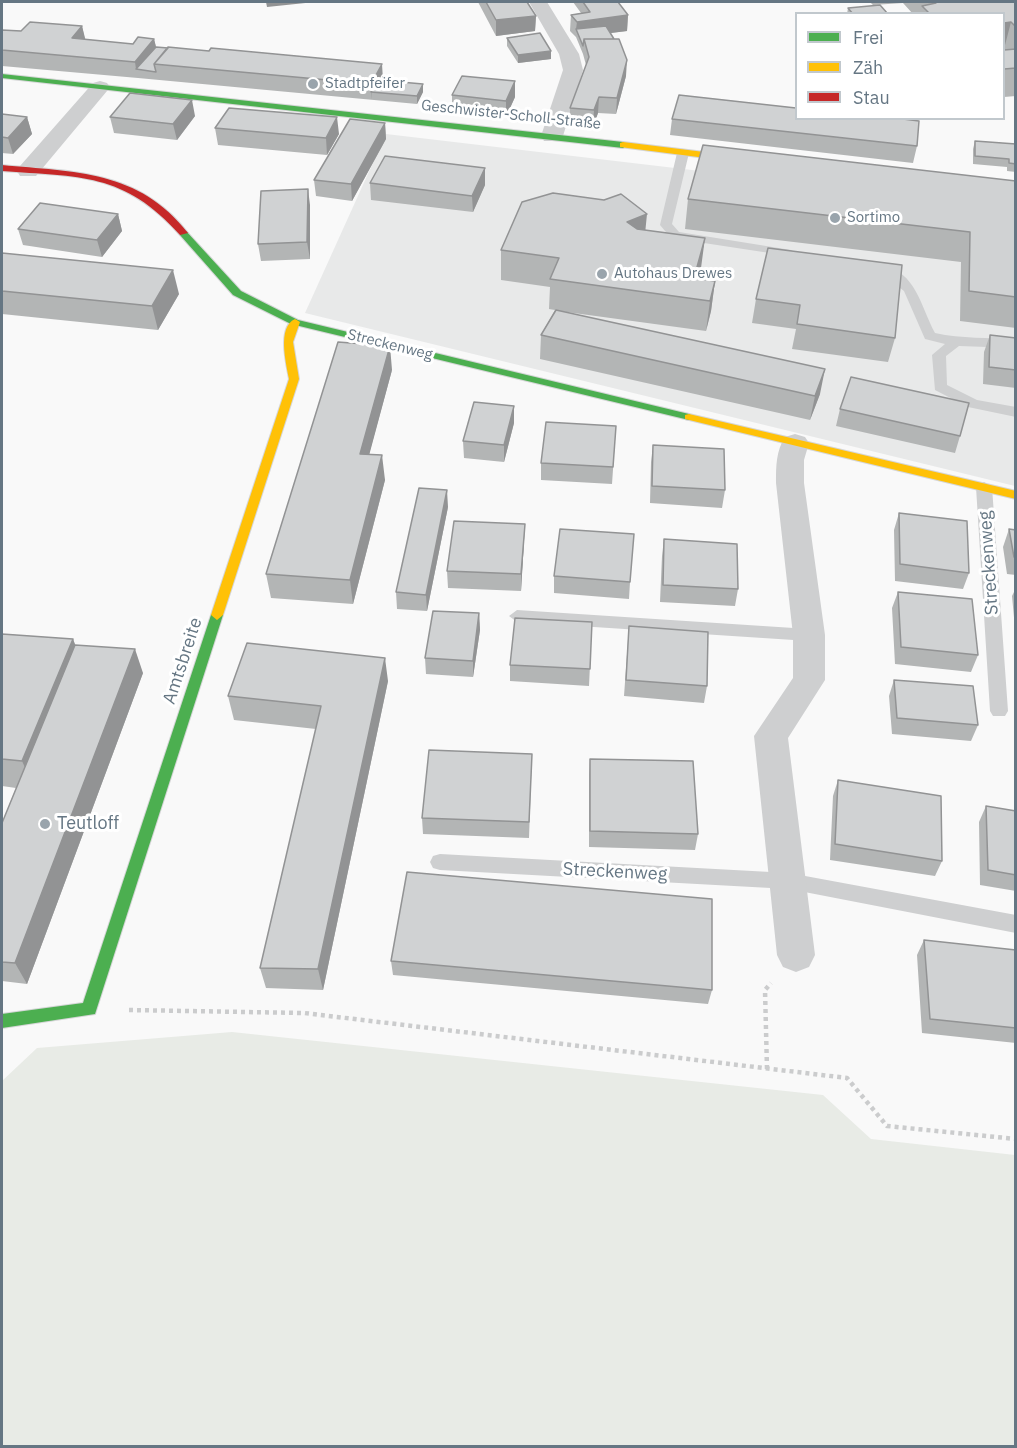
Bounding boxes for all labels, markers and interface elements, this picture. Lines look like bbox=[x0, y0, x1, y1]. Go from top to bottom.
legend bbox=[795, 12, 1005, 120]
text: Frei bbox=[853, 26, 884, 49]
text: Zäh bbox=[853, 56, 883, 79]
place label: Stadtpfeifer bbox=[325, 75, 405, 93]
marker: Stadtpfeifer bbox=[306, 77, 320, 91]
text: Stau bbox=[853, 86, 890, 109]
street label: Geschwister-Scholl-Straße bbox=[420, 97, 602, 133]
place label: Sortimo bbox=[847, 209, 900, 227]
marker: Sortimo bbox=[828, 211, 842, 225]
place label: Autohaus Drewes bbox=[614, 265, 732, 283]
marker: Autohaus Drewes bbox=[595, 267, 609, 281]
street label: Streckenweg bbox=[346, 326, 434, 364]
street label: Streckenweg bbox=[975, 510, 1003, 616]
street label: Amtsbreite bbox=[159, 615, 207, 707]
place label: Teutloff bbox=[57, 813, 119, 835]
marker: Teutloff bbox=[38, 817, 52, 831]
street label: Streckenweg bbox=[562, 858, 668, 886]

